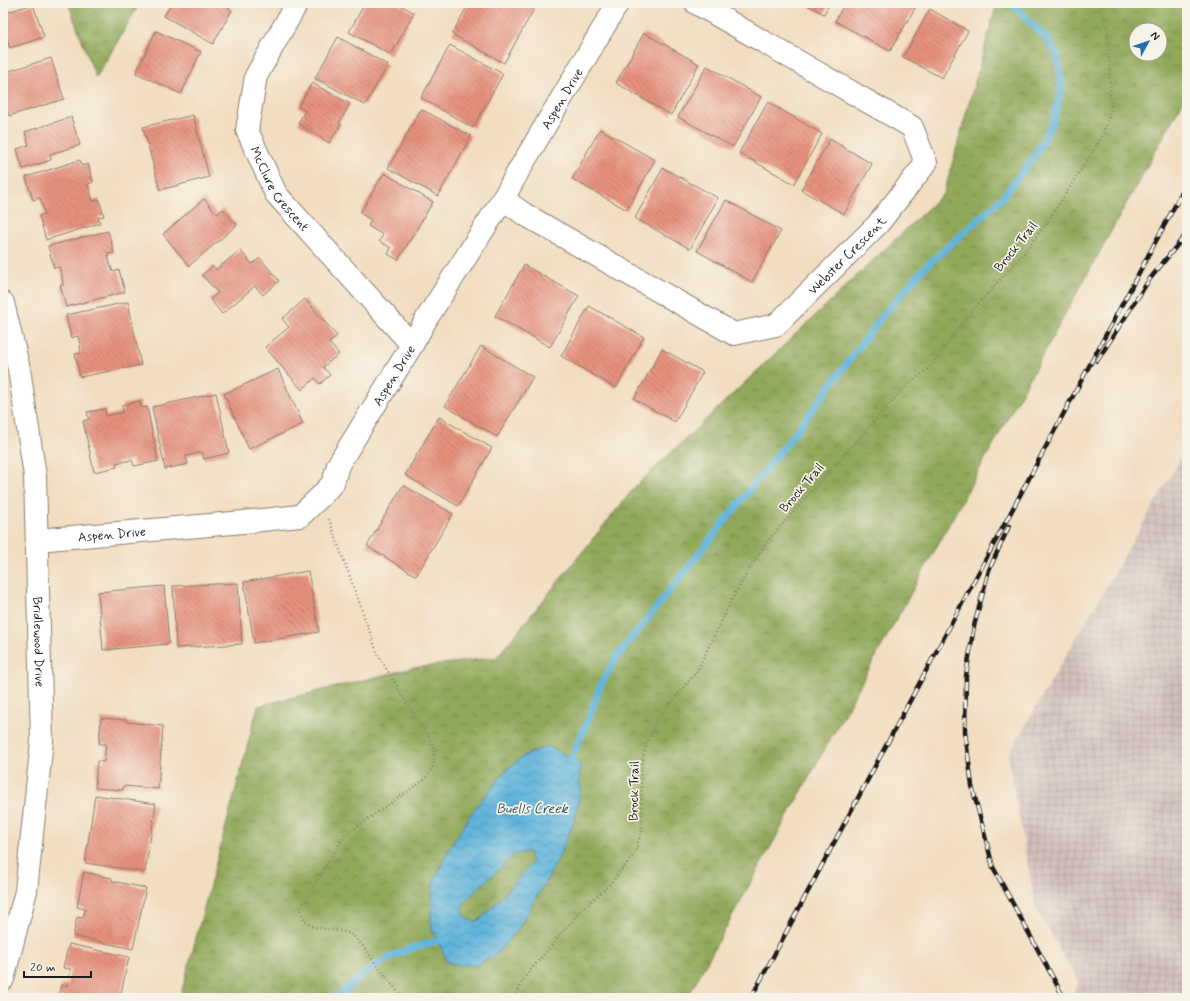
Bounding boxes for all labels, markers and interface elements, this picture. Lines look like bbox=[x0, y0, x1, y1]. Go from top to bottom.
north arrow bbox=[1128, 22, 1168, 62]
text: N bbox=[1147, 29, 1163, 44]
street label: Aspen Drive bbox=[538, 65, 588, 133]
street label: McClure Crescent bbox=[246, 144, 312, 235]
street label: Webster Crescent bbox=[805, 213, 891, 299]
street label: Brock Trail bbox=[991, 218, 1042, 276]
street label: Aspen Drive bbox=[370, 342, 420, 409]
street label: Brock Trail bbox=[776, 460, 828, 516]
street label: Aspen Drive bbox=[77, 524, 147, 546]
street label: Bridlewood Drive bbox=[28, 596, 48, 687]
street label: Brock Trail bbox=[625, 761, 644, 821]
water label: Buells Creek bbox=[496, 800, 569, 818]
scale bar bbox=[24, 953, 91, 979]
text: 20 m bbox=[30, 960, 56, 976]

